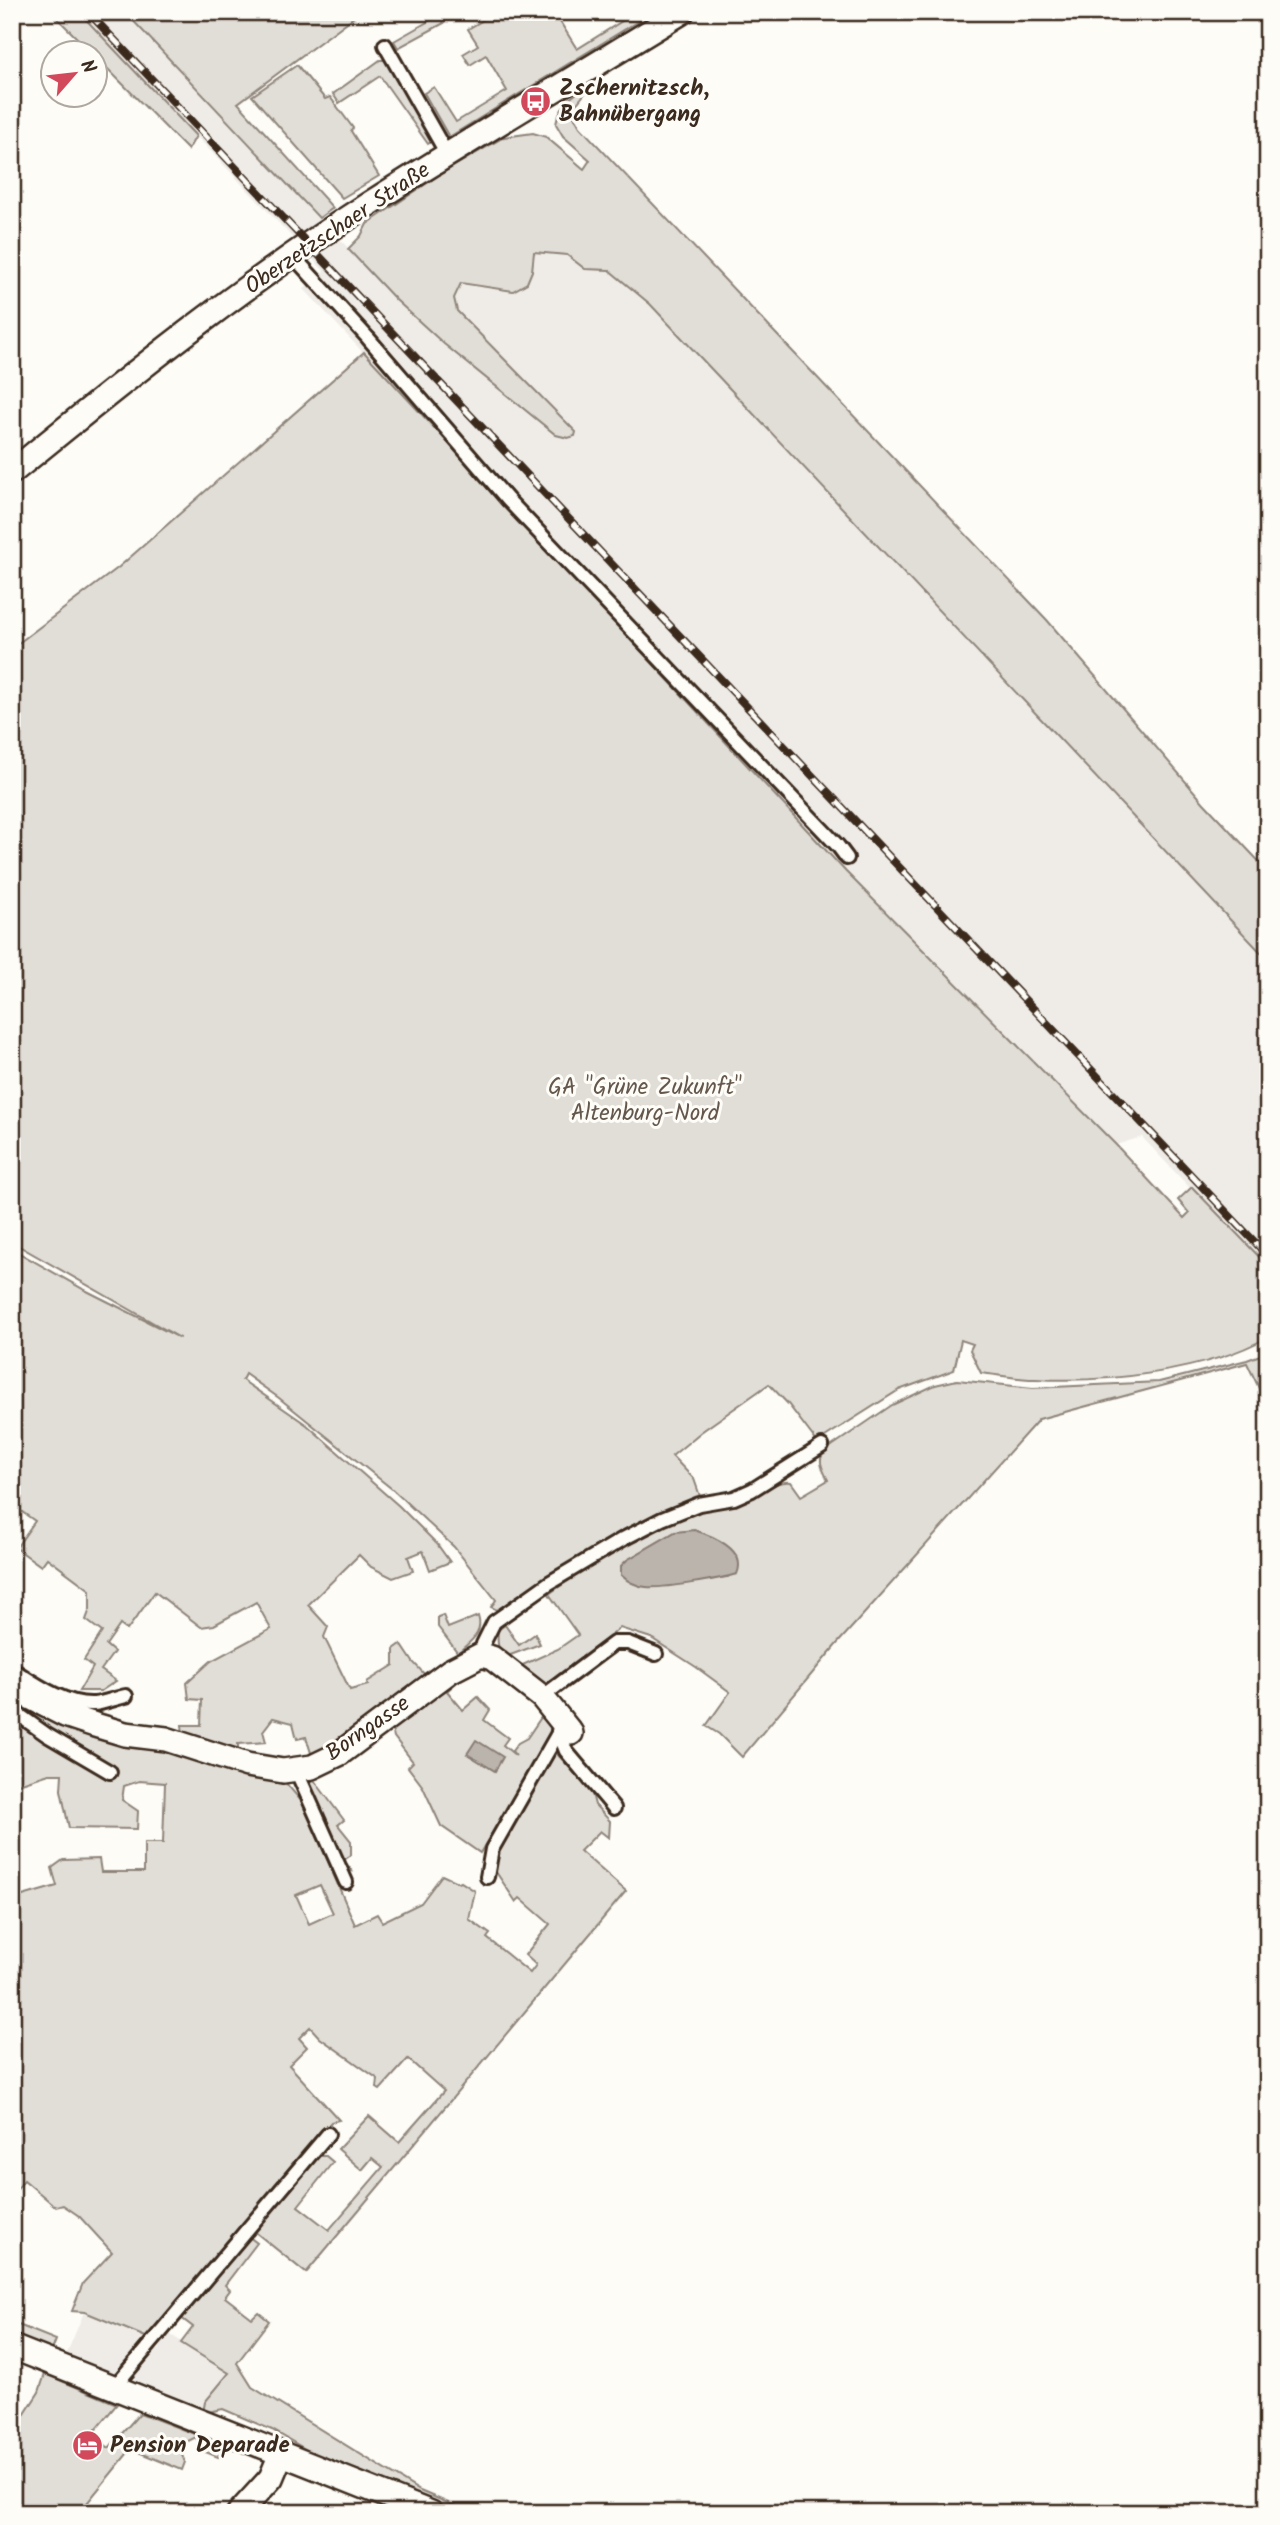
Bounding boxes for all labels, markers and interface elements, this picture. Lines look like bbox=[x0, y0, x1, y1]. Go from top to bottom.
north arrow bbox=[38, 38, 108, 108]
text: N bbox=[71, 55, 103, 79]
place label: Zschernitzsch, Bahnübergang bbox=[559, 71, 709, 133]
bus stop icon: Zschernitzsch, Bahnübergang bbox=[519, 85, 553, 119]
street label: Oberzetzschaer Straße bbox=[238, 153, 438, 305]
park label: GA "Grüne Zukunft" Altenburg-Nord bbox=[548, 1070, 742, 1132]
street label: Borngasse bbox=[318, 1687, 418, 1771]
place label: Pension Deparade bbox=[110, 2428, 290, 2464]
hotel icon: Pension Deparade bbox=[70, 2429, 104, 2463]

